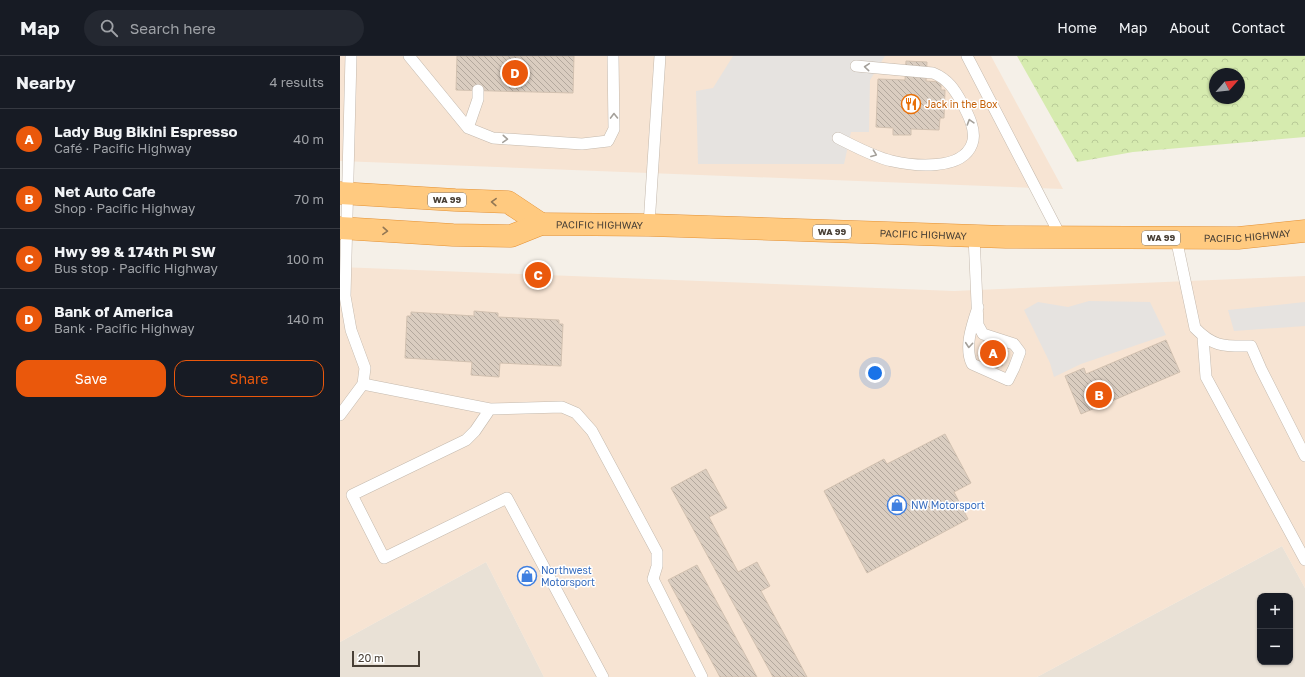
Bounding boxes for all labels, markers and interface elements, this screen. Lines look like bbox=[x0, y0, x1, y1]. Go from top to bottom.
search box bbox=[84, 10, 364, 46]
text: Map bbox=[20, 16, 60, 39]
icon: search bbox=[98, 17, 120, 39]
text: Search here bbox=[130, 19, 216, 37]
text: Home bbox=[1057, 19, 1097, 36]
text: Map bbox=[1119, 19, 1147, 36]
text: About bbox=[1169, 19, 1210, 36]
text: Contact bbox=[1232, 19, 1285, 36]
pin: D bbox=[502, 58, 528, 88]
one-way arrow bbox=[864, 63, 871, 72]
north arrow bbox=[1209, 68, 1245, 104]
text: Nearby bbox=[16, 72, 76, 93]
text: 4 results bbox=[270, 74, 324, 90]
restaurant icon: Jack in the Box bbox=[900, 93, 922, 115]
place label: Jack in the Box bbox=[925, 98, 998, 110]
one-way arrow bbox=[610, 113, 618, 119]
one-way arrow bbox=[966, 119, 975, 126]
text: Lady Bug Bikini Espresso bbox=[54, 122, 238, 140]
text: A bbox=[24, 131, 34, 147]
text: 40 m bbox=[293, 131, 324, 147]
one-way arrow bbox=[502, 134, 508, 143]
text: Café · Pacific Highway bbox=[54, 140, 191, 156]
one-way arrow bbox=[870, 150, 877, 158]
text: Net Auto Cafe bbox=[54, 182, 156, 200]
text: B bbox=[24, 191, 34, 207]
text: 70 m bbox=[294, 191, 324, 207]
road number: WA 99 bbox=[428, 193, 466, 207]
one-way arrow bbox=[491, 197, 497, 206]
text: Shop · Pacific Highway bbox=[54, 200, 195, 216]
street label: PACIFIC HIGHWAY bbox=[556, 218, 644, 231]
road number: WA 99 bbox=[813, 225, 851, 239]
one-way arrow bbox=[382, 226, 388, 235]
street label: PACIFIC HIGHWAY bbox=[1204, 226, 1292, 244]
street label: PACIFIC HIGHWAY bbox=[880, 227, 968, 242]
road number: WA 99 bbox=[1142, 231, 1180, 245]
text: Hwy 99 & 174th Pl SW bbox=[54, 242, 216, 260]
text: C bbox=[24, 251, 34, 267]
text: 100 m bbox=[287, 251, 324, 267]
text: Bus stop · Pacific Highway bbox=[54, 260, 218, 276]
pin: C bbox=[525, 260, 551, 290]
text: Bank of America bbox=[54, 302, 173, 320]
text: D bbox=[24, 311, 34, 327]
text: 140 m bbox=[287, 311, 324, 327]
text: Bank · Pacific Highway bbox=[54, 320, 195, 336]
pin: A bbox=[980, 338, 1006, 368]
one-way arrow bbox=[965, 342, 974, 348]
button: Save bbox=[16, 360, 166, 397]
button: Share bbox=[174, 360, 324, 397]
your location bbox=[865, 363, 885, 383]
pin: B bbox=[1086, 380, 1112, 410]
shop icon: NW Motorsport bbox=[886, 494, 908, 516]
place label: NW Motorsport bbox=[911, 499, 985, 511]
place label: Northwest Motorsport bbox=[541, 564, 595, 588]
shop icon: Northwest Motorsport bbox=[516, 565, 538, 587]
map controls bbox=[1257, 593, 1293, 665]
button: + bbox=[1257, 593, 1293, 629]
button: − bbox=[1257, 629, 1293, 665]
scale bar bbox=[352, 649, 420, 668]
text: 20 m bbox=[358, 651, 384, 664]

